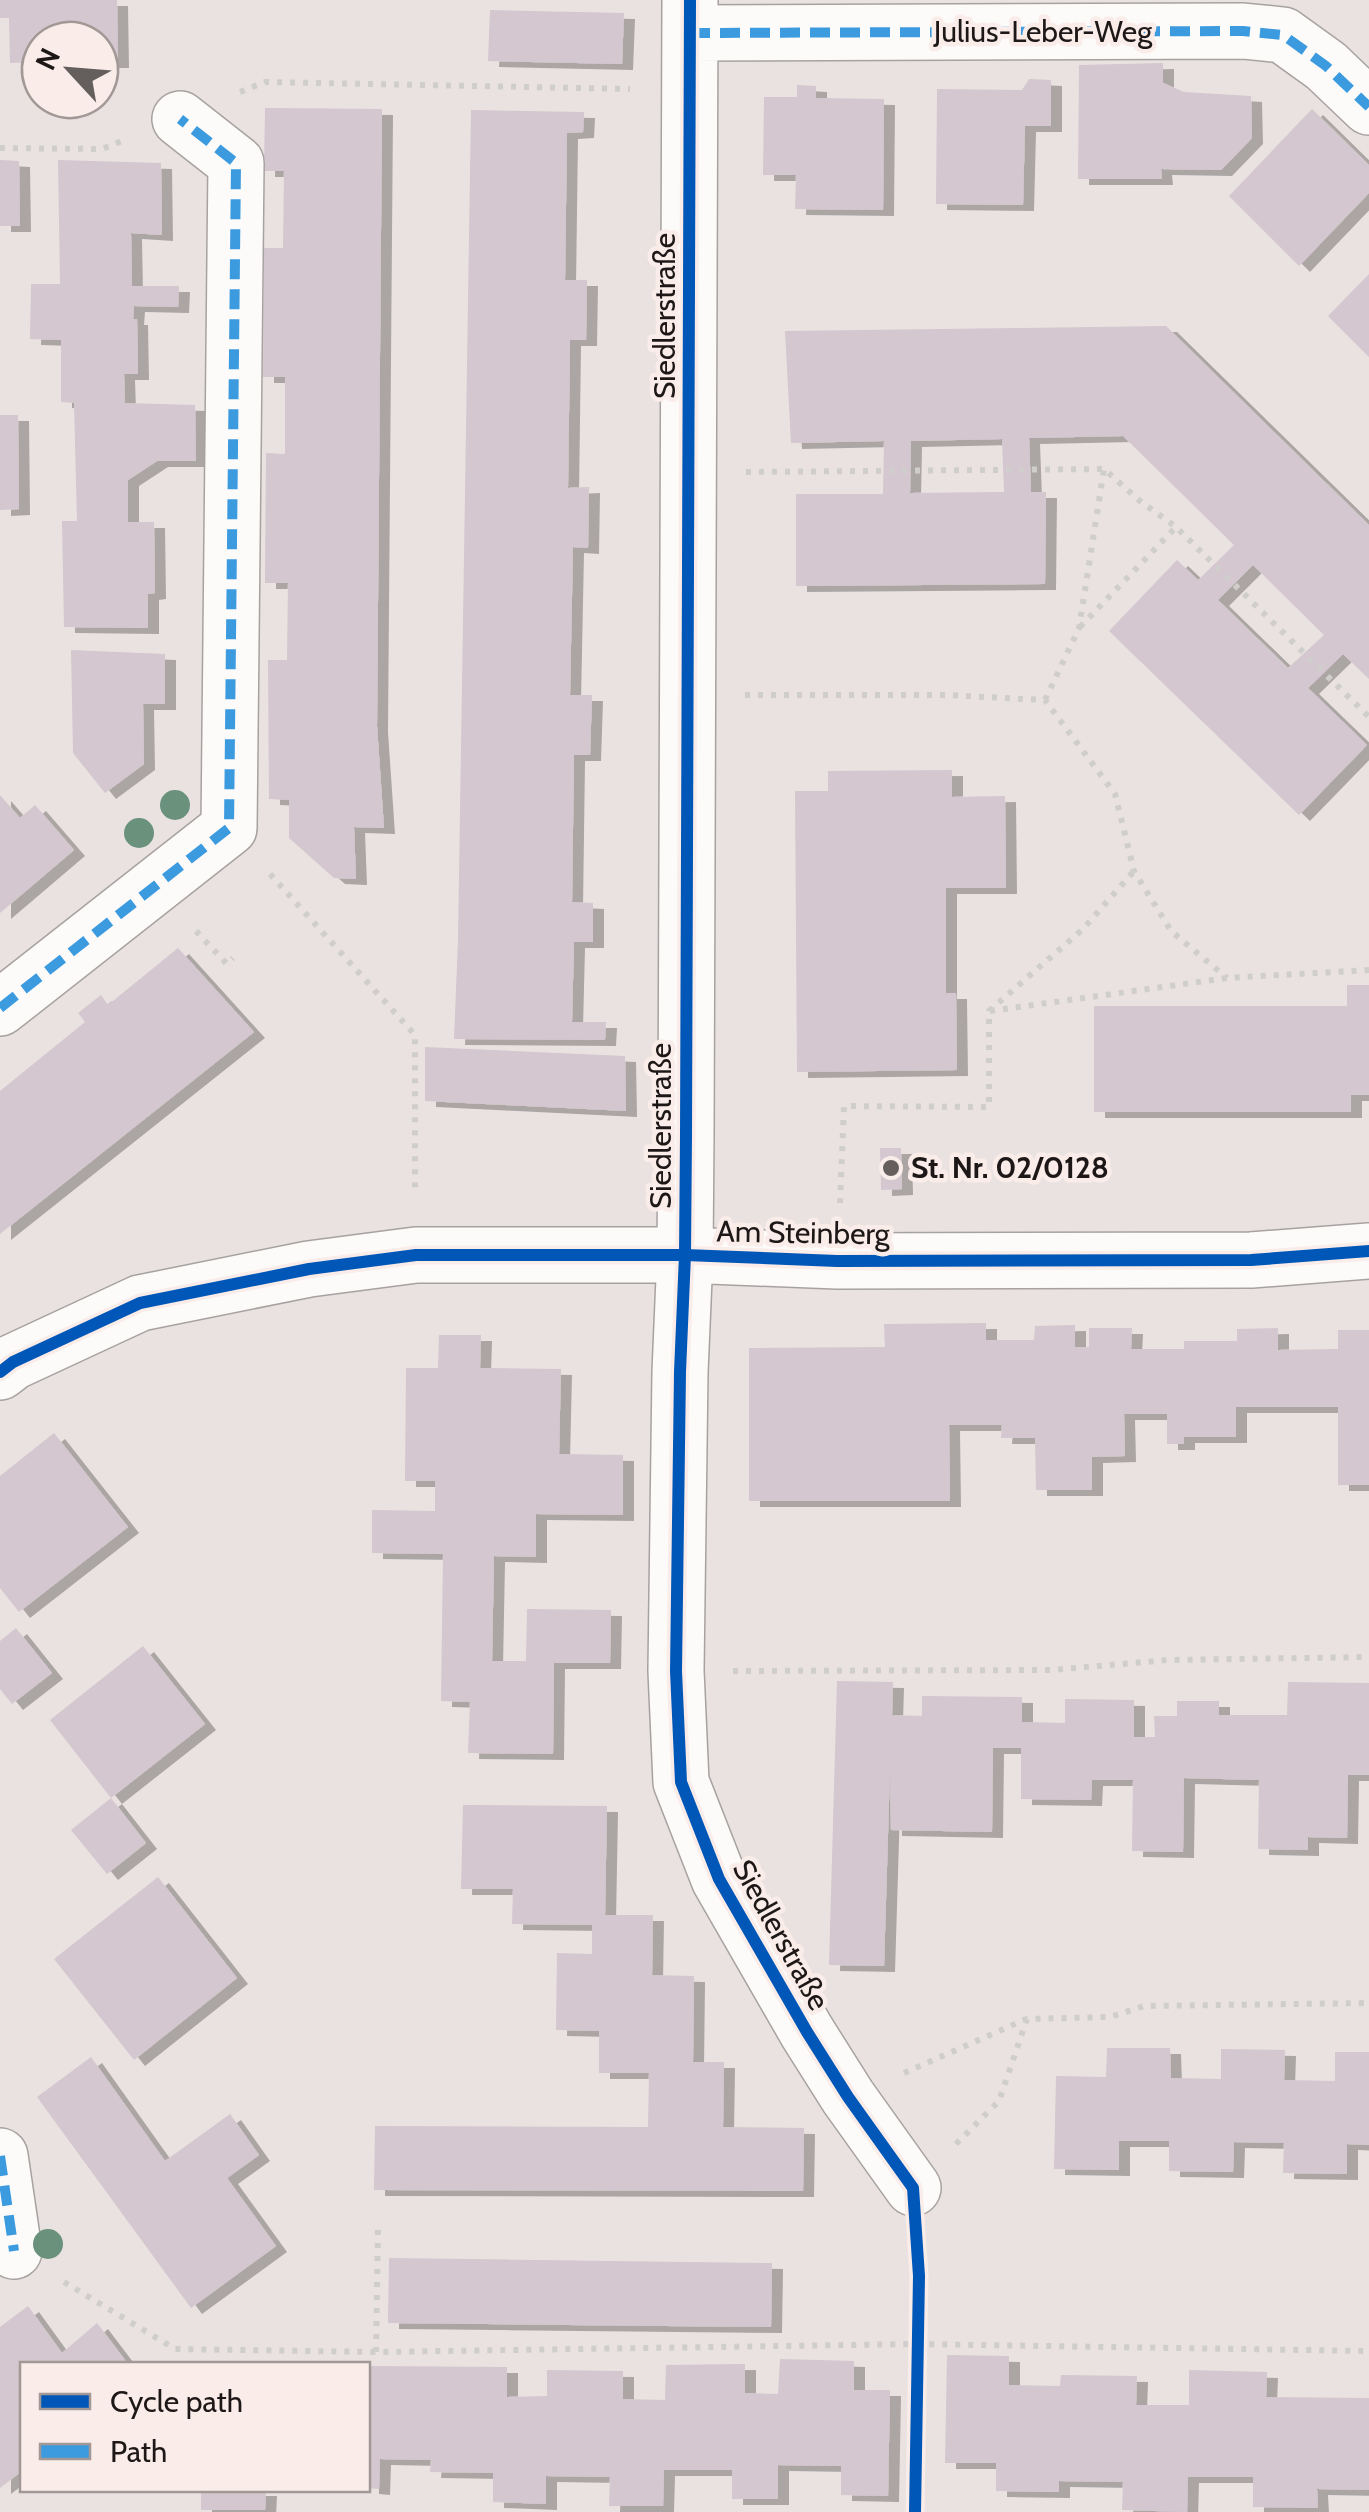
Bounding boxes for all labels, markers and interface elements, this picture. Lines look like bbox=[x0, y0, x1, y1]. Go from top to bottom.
street label: Julius-Leber-Weg bbox=[933, 13, 1153, 50]
north arrow bbox=[20, 20, 120, 120]
text: N bbox=[28, 43, 67, 75]
street label: Siedlerstraße bbox=[646, 233, 683, 399]
street label: Siedlerstraße bbox=[642, 1043, 679, 1209]
place label: St. Nr. 02/0128 bbox=[911, 1149, 1109, 1186]
marker: St. Nr. 02/0128 bbox=[880, 1157, 902, 1179]
street label: Am Steinberg bbox=[716, 1212, 891, 1253]
street label: Siedlerstraße bbox=[725, 1853, 838, 2016]
legend bbox=[20, 2362, 370, 2492]
text: Cycle path bbox=[110, 2383, 243, 2420]
text: Path bbox=[110, 2433, 167, 2470]

